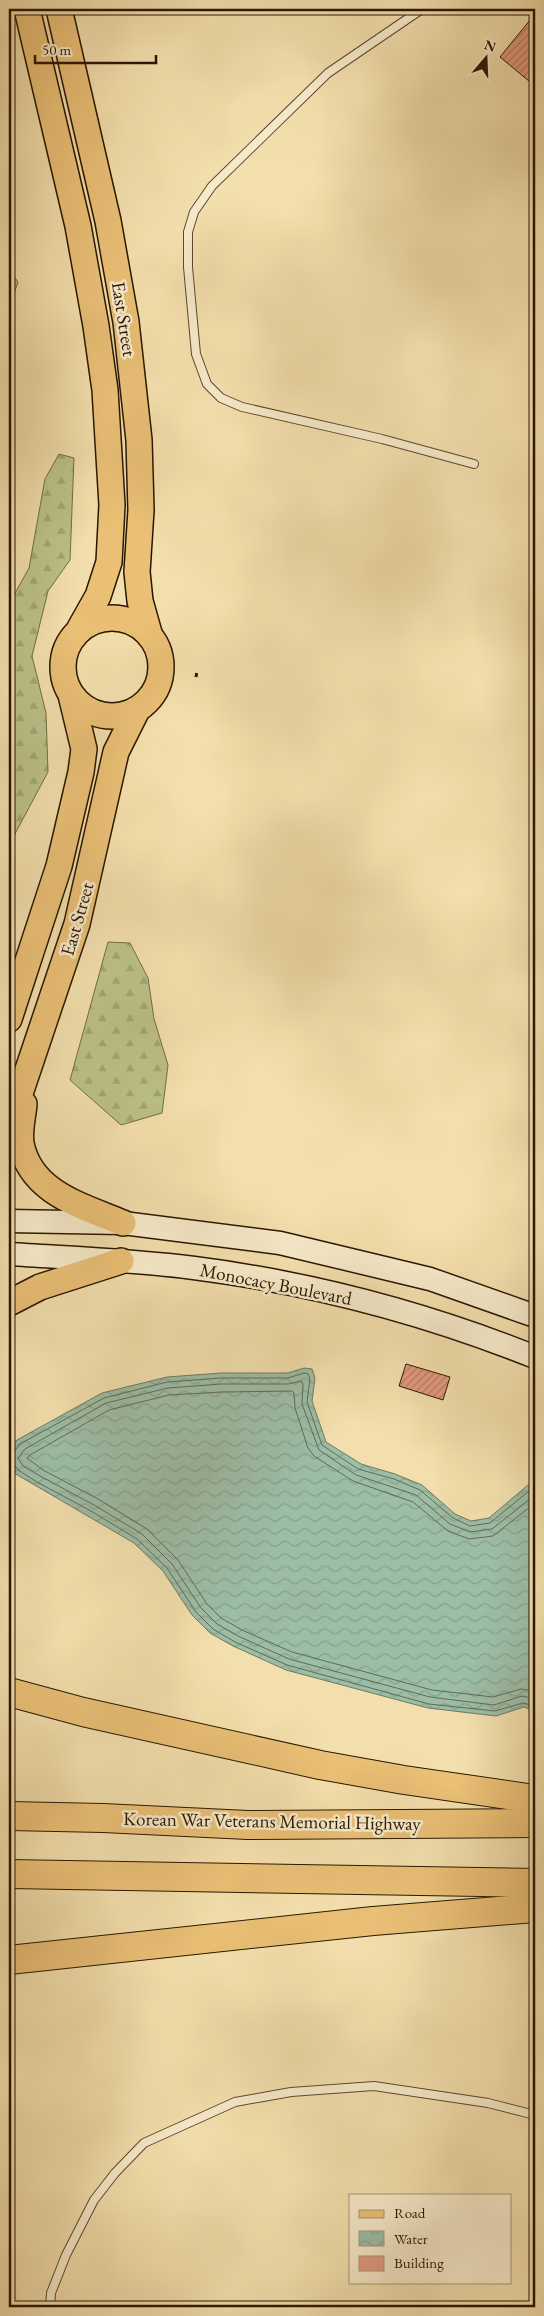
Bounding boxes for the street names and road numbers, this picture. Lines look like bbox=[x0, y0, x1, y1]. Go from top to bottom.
street label: East Street bbox=[106, 280, 142, 358]
street label: East Street bbox=[55, 879, 99, 959]
street label: Monocacy Boulevard bbox=[198, 1257, 354, 1311]
street label: Korean War Veterans Memorial Highway bbox=[123, 1806, 422, 1836]

